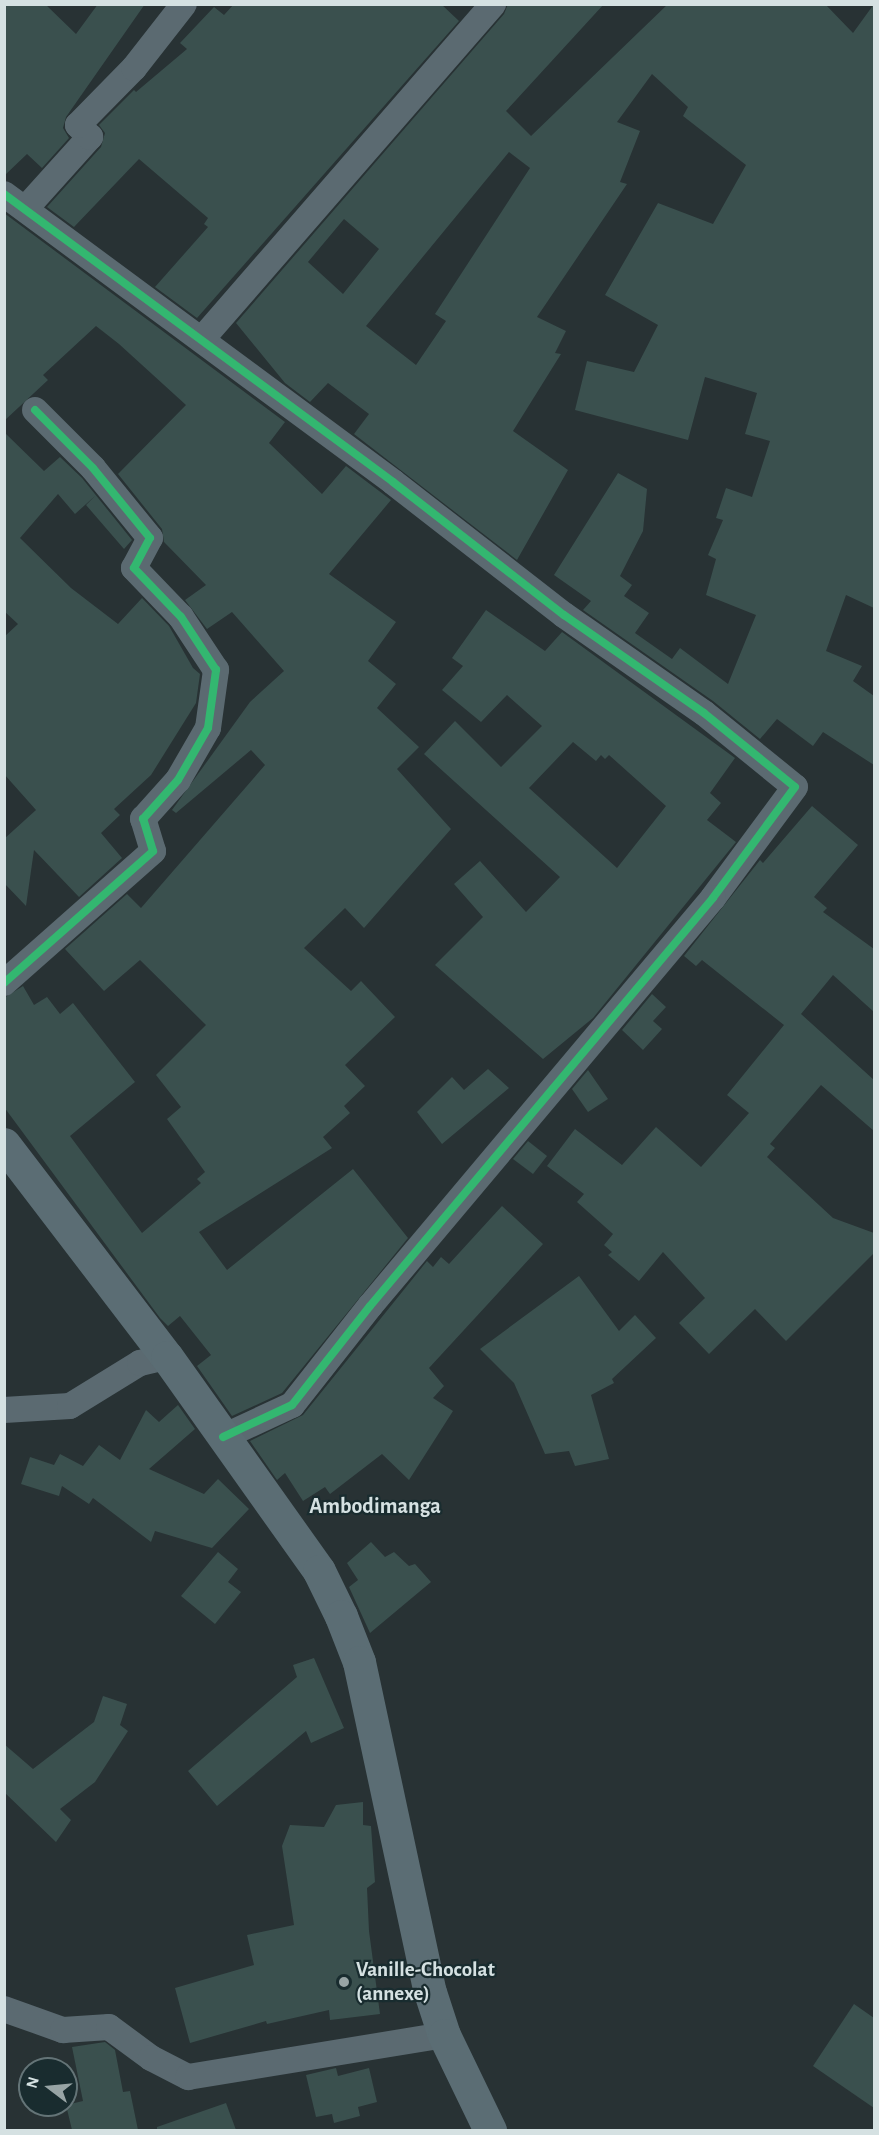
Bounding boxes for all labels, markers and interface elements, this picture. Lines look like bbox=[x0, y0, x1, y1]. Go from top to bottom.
district label: Ambodimanga bbox=[309, 1494, 441, 1520]
place label: Vanille-Chocolat (annexe) bbox=[356, 1957, 495, 2007]
marker: Vanille-Chocolat (annexe) bbox=[337, 1975, 351, 1989]
north arrow bbox=[18, 2057, 78, 2117]
text: N bbox=[23, 2075, 42, 2090]

